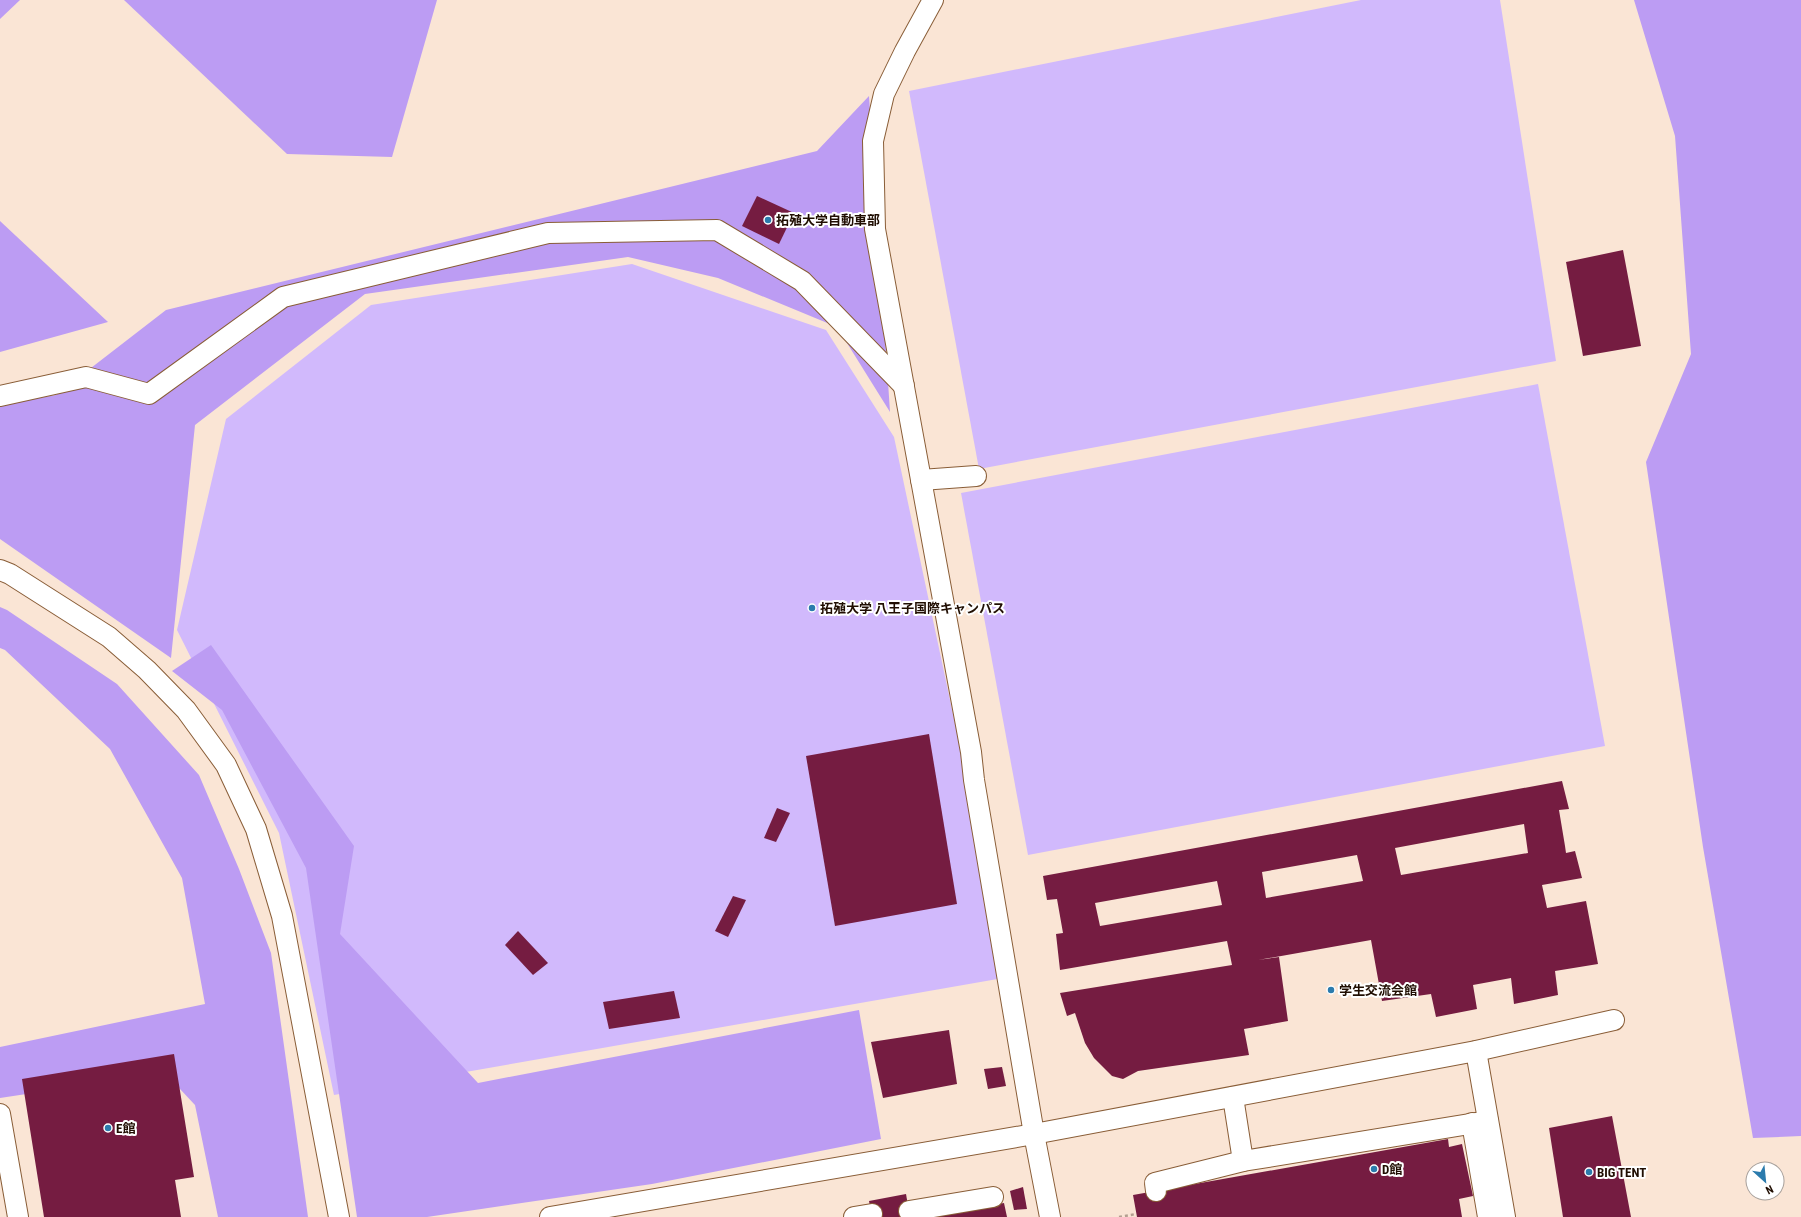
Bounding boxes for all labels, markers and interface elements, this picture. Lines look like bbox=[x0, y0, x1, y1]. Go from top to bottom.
place label: 拓殖大学自動車部 bbox=[776, 213, 880, 228]
marker: 拓殖大学自動車部 bbox=[763, 215, 773, 225]
place label: 拓殖大学 八王子国際キャンパス bbox=[820, 601, 1005, 616]
marker: 拓殖大学 八王子国際キャンパス bbox=[807, 603, 817, 613]
place label: 学生交流会館 bbox=[1339, 983, 1417, 998]
marker: 学生交流会館 bbox=[1326, 985, 1336, 995]
place label: E館 bbox=[116, 1121, 135, 1136]
marker: E館 bbox=[103, 1123, 113, 1133]
north arrow bbox=[1745, 1161, 1785, 1201]
place label: D館 bbox=[1382, 1162, 1402, 1177]
marker: D館 bbox=[1369, 1164, 1379, 1174]
place label: BIG TENT bbox=[1597, 1165, 1646, 1180]
marker: BIG TENT bbox=[1584, 1167, 1594, 1177]
text: N bbox=[1763, 1182, 1775, 1197]

